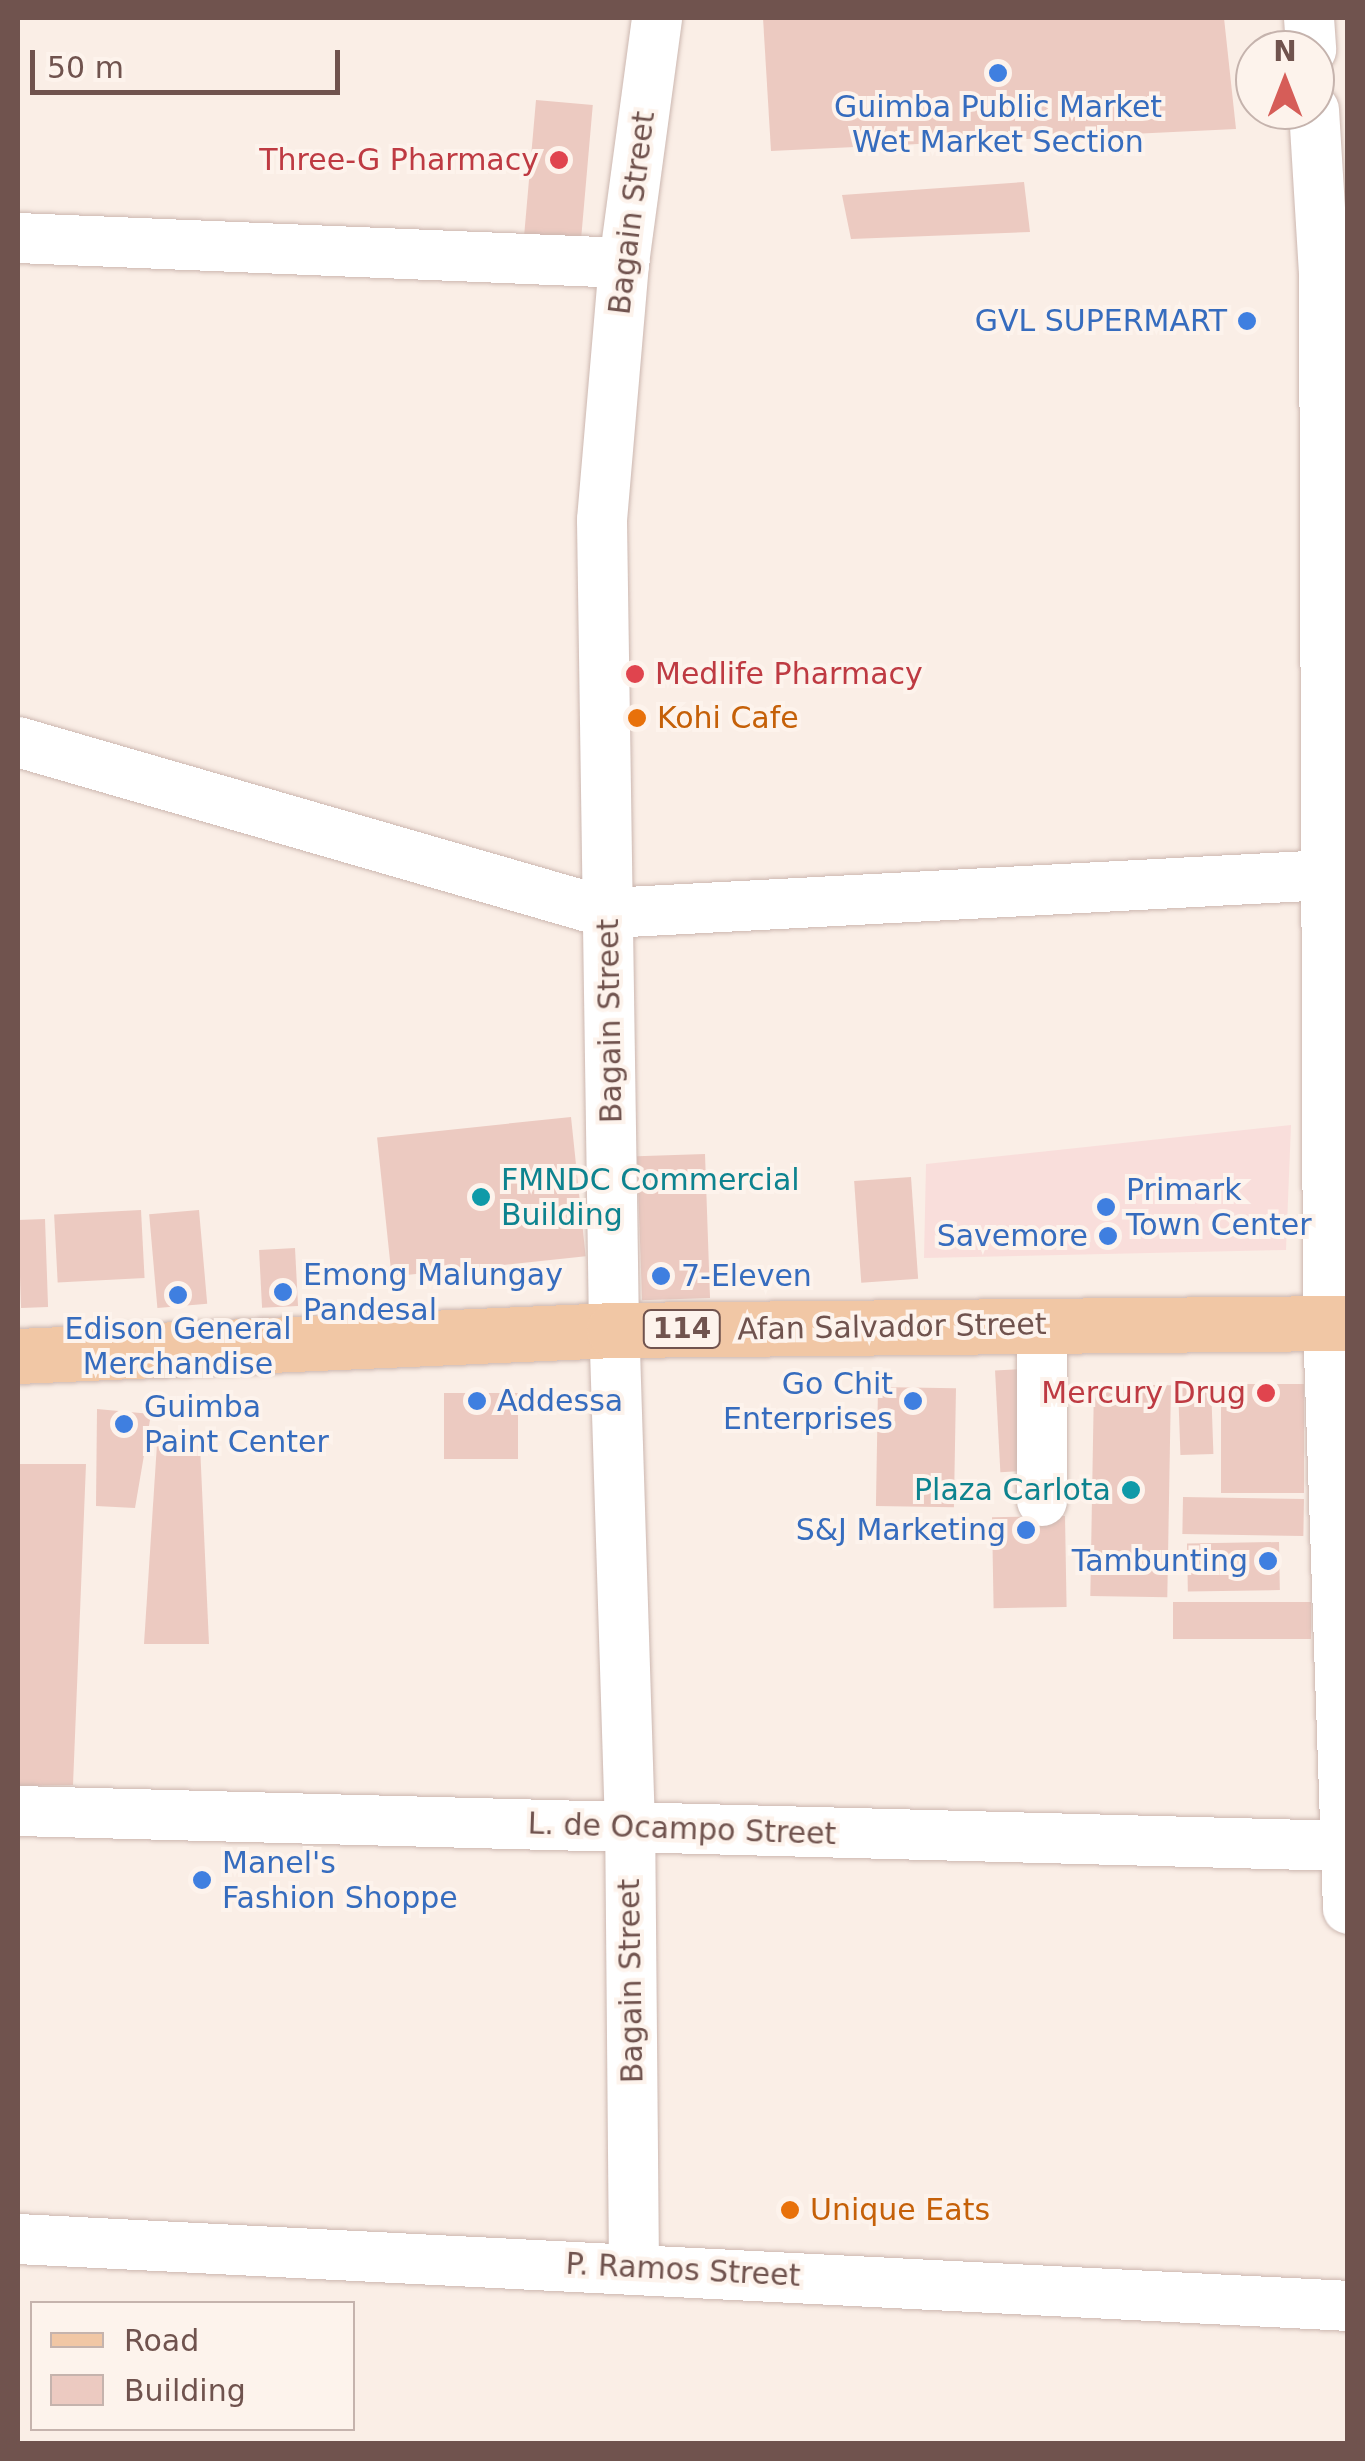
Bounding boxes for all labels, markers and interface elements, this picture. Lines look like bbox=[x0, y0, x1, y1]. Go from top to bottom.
scale bar bbox=[35, 30, 345, 92]
north arrow bbox=[1235, 30, 1335, 130]
text: N bbox=[1273, 35, 1297, 68]
text: 50 m bbox=[47, 50, 124, 85]
marker: Guimba Public Market Wet Market Section bbox=[987, 62, 1009, 84]
place label: Guimba Public Market Wet Market Section bbox=[834, 89, 1162, 160]
street label: Bagain Street bbox=[602, 109, 662, 317]
place label: Three-G Pharmacy bbox=[259, 142, 539, 178]
marker: Three-G Pharmacy bbox=[548, 149, 570, 171]
place label: GVL SUPERMART bbox=[975, 303, 1227, 339]
marker: GVL SUPERMART bbox=[1236, 310, 1258, 332]
place label: Medlife Pharmacy bbox=[655, 656, 923, 692]
marker: Medlife Pharmacy bbox=[624, 663, 646, 685]
place label: Kohi Cafe bbox=[657, 700, 799, 736]
marker: Kohi Cafe bbox=[626, 707, 648, 729]
street label: Bagain Street bbox=[590, 918, 630, 1124]
place label: FMNDC Commercial Building bbox=[501, 1162, 800, 1232]
place label: Primark Town Center bbox=[1126, 1172, 1312, 1242]
marker: FMNDC Commercial Building bbox=[470, 1186, 492, 1208]
marker: Primark Town Center bbox=[1095, 1196, 1117, 1218]
place label: Savemore bbox=[937, 1218, 1088, 1254]
marker: Savemore bbox=[1097, 1225, 1119, 1247]
place label: Emong Malungay Pandesal bbox=[303, 1257, 563, 1328]
place label: 7-Eleven bbox=[681, 1258, 812, 1294]
marker: 7-Eleven bbox=[650, 1265, 672, 1287]
marker: Emong Malungay Pandesal bbox=[272, 1281, 294, 1303]
marker: Edison General Merchandise bbox=[167, 1284, 189, 1306]
road number: 114 bbox=[642, 1306, 722, 1352]
street label: Afan Salvador Street bbox=[737, 1306, 1047, 1348]
place label: Edison General Merchandise bbox=[64, 1311, 292, 1382]
place label: Go Chit Enterprises bbox=[723, 1366, 893, 1436]
place label: Mercury Drug bbox=[1041, 1375, 1246, 1411]
marker: Mercury Drug bbox=[1255, 1382, 1277, 1404]
place label: Addessa bbox=[497, 1383, 623, 1419]
place label: Guimba Paint Center bbox=[144, 1389, 329, 1460]
marker: Addessa bbox=[466, 1390, 488, 1412]
marker: Go Chit Enterprises bbox=[902, 1390, 924, 1412]
marker: Guimba Paint Center bbox=[113, 1413, 135, 1435]
place label: Plaza Carlota bbox=[914, 1472, 1111, 1508]
marker: Plaza Carlota bbox=[1120, 1479, 1142, 1501]
place label: S&J Marketing bbox=[796, 1512, 1006, 1548]
marker: S&J Marketing bbox=[1015, 1519, 1037, 1541]
place label: Tambunting bbox=[1072, 1543, 1248, 1579]
marker: Tambunting bbox=[1257, 1550, 1279, 1572]
street label: L. de Ocampo Street bbox=[527, 1806, 837, 1852]
place label: Manel's Fashion Shoppe bbox=[222, 1845, 458, 1916]
marker: Manel's Fashion Shoppe bbox=[191, 1869, 213, 1891]
street label: Bagain Street bbox=[611, 1878, 651, 2084]
place label: Unique Eats bbox=[810, 2192, 990, 2228]
marker: Unique Eats bbox=[779, 2199, 801, 2221]
street label: P. Ramos Street bbox=[565, 2246, 801, 2294]
legend bbox=[30, 2301, 355, 2431]
text: Road bbox=[124, 2323, 199, 2358]
text: Building bbox=[124, 2373, 246, 2408]

